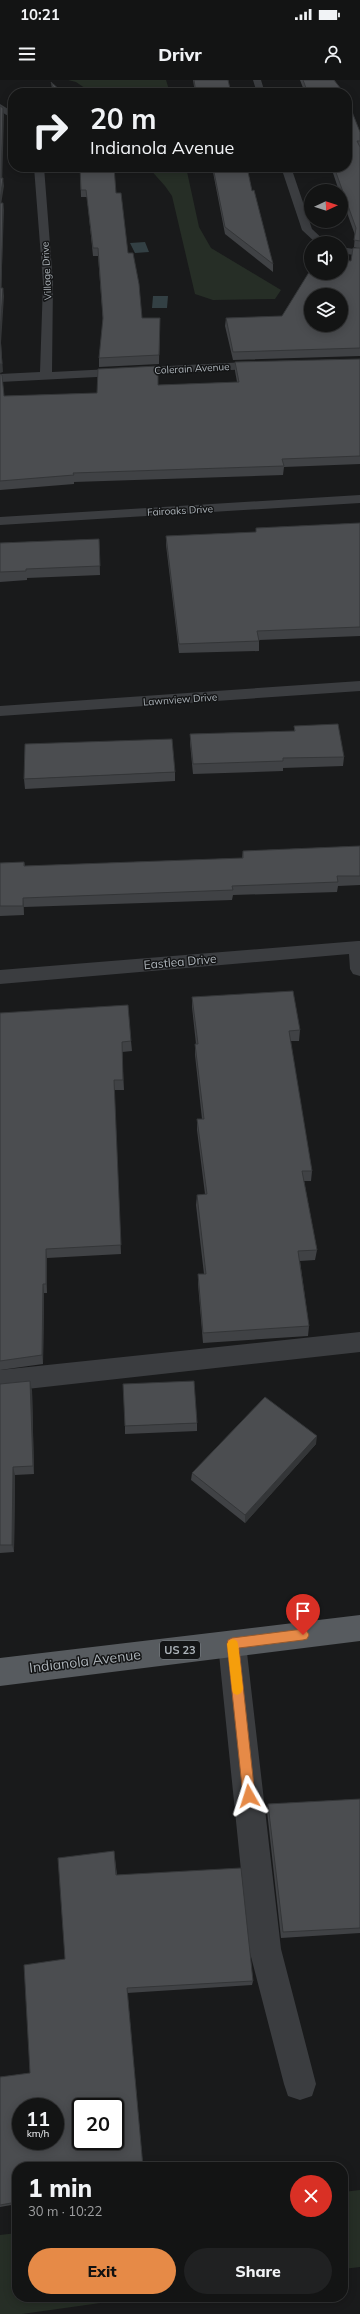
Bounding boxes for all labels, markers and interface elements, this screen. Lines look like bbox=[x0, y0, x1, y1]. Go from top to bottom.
text: 10:21 bbox=[20, 5, 60, 24]
icon: menu bbox=[16, 43, 38, 65]
text: Drivr bbox=[158, 43, 202, 66]
icon: person bbox=[322, 43, 344, 65]
text: 20 m bbox=[90, 101, 156, 136]
icon: right bbox=[24, 104, 76, 156]
text: Indianola Avenue bbox=[90, 136, 234, 159]
north arrow bbox=[304, 184, 348, 228]
map controls bbox=[304, 184, 348, 332]
button: sound bbox=[304, 236, 348, 280]
street label: Village Drive bbox=[38, 241, 55, 300]
button: layers bbox=[304, 288, 348, 332]
street label: Colerain Avenue bbox=[154, 360, 230, 377]
street label: Fairoaks Drive bbox=[147, 502, 213, 519]
street label: Lawnview Drive bbox=[142, 690, 218, 709]
street label: Eastlea Drive bbox=[143, 951, 217, 972]
pin bbox=[286, 1594, 320, 1635]
icon: arrive bbox=[292, 1600, 314, 1622]
road number: US 23 bbox=[160, 1641, 200, 1659]
street label: Indianola Avenue bbox=[28, 1645, 142, 1677]
position arrow bbox=[228, 1775, 270, 1817]
speed limit sign: 20 bbox=[72, 2098, 124, 2150]
text: 11 bbox=[26, 2106, 50, 2131]
text: km/h bbox=[27, 2127, 49, 2140]
text: 1 min bbox=[28, 2173, 92, 2203]
button: close bbox=[290, 2175, 332, 2217]
text: 30 m · 10:22 bbox=[28, 2203, 102, 2219]
button: Exit bbox=[28, 2248, 176, 2294]
button: Share bbox=[184, 2248, 332, 2294]

